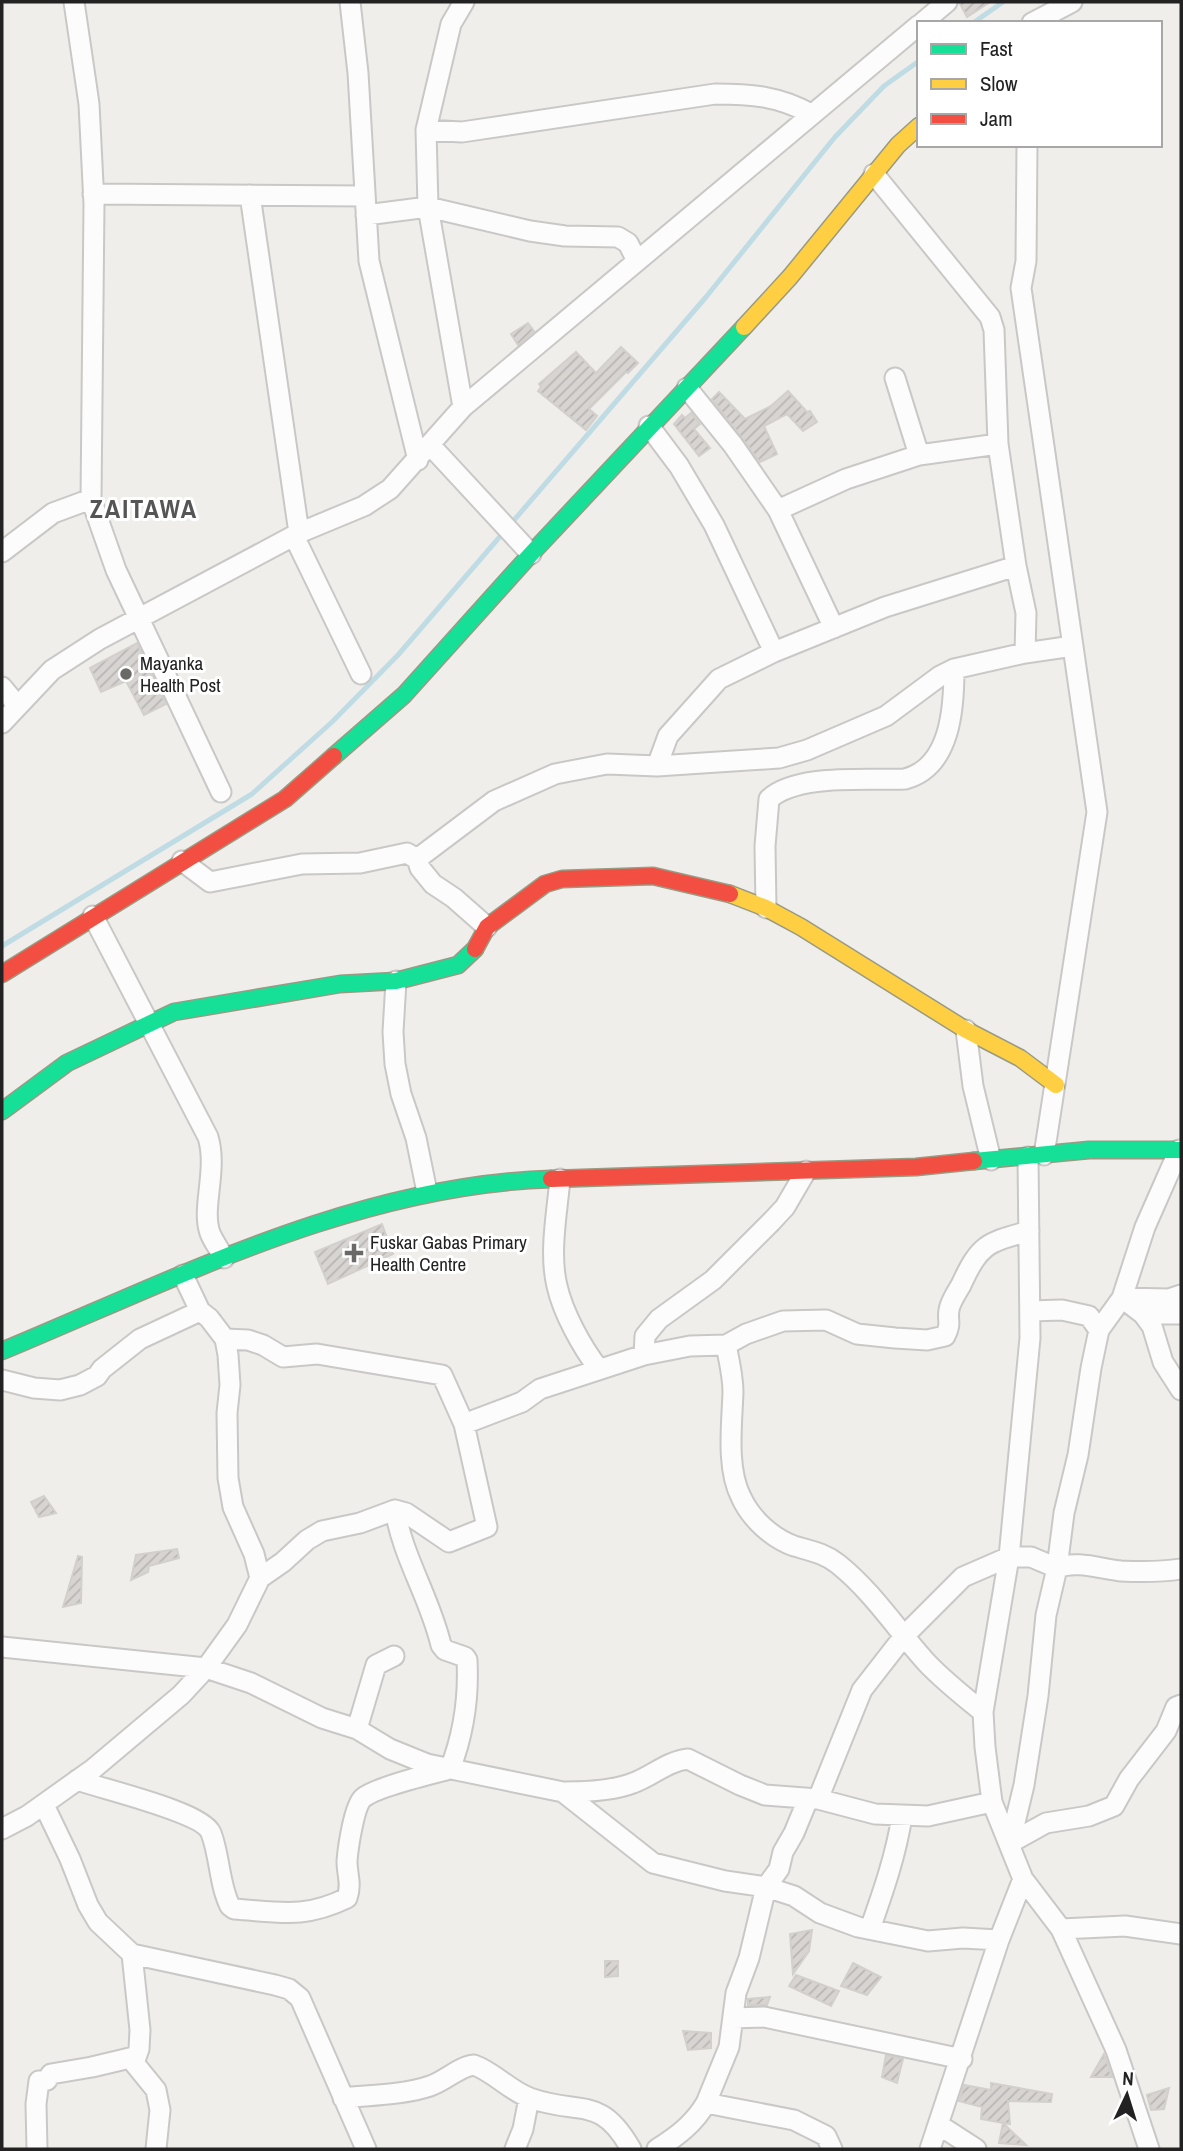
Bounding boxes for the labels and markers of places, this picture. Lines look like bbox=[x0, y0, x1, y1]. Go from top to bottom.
place label: Mayanka Health Post bbox=[140, 650, 221, 698]
marker: Mayanka Health Post bbox=[118, 666, 134, 682]
place label: Fuskar Gabas Primary Health Centre bbox=[370, 1229, 527, 1277]
marker: Fuskar Gabas Primary Health Centre bbox=[344, 1243, 364, 1263]

